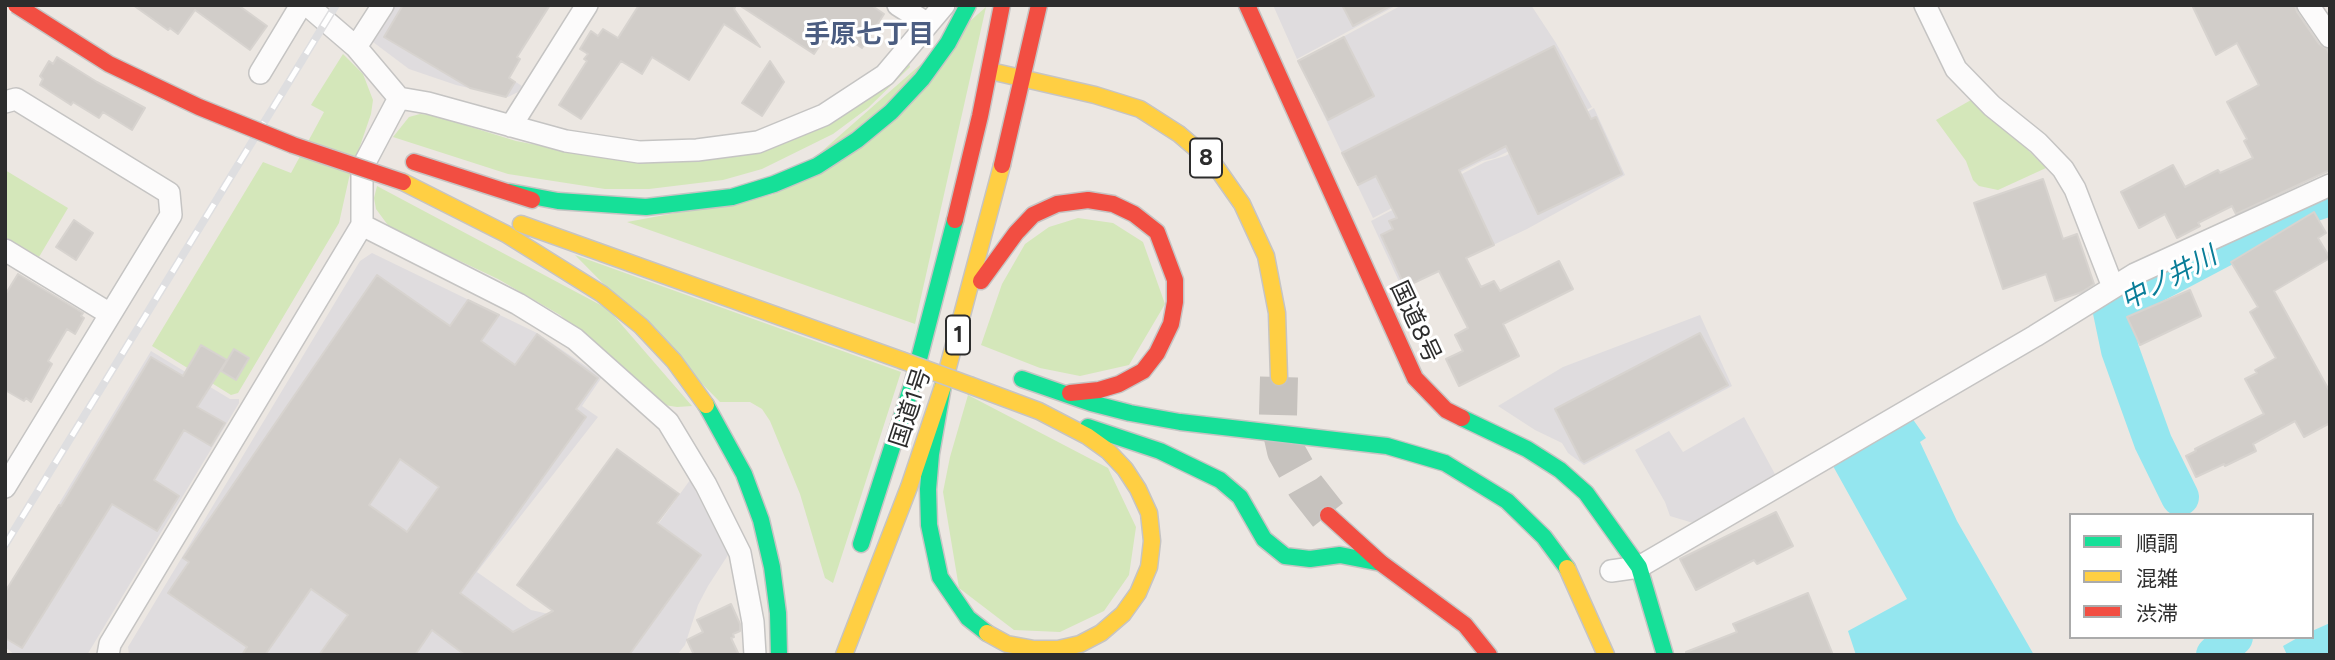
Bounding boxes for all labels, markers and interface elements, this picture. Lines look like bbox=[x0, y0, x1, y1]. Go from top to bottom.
district label: 手原七丁目 bbox=[804, 19, 934, 51]
road number: 8 bbox=[1190, 139, 1222, 178]
water label: 中ノ井川 bbox=[2116, 241, 2222, 317]
street label: 国道8号 bbox=[1384, 277, 1446, 367]
road number: 1 bbox=[946, 316, 970, 354]
street label: 国道1号 bbox=[885, 365, 937, 451]
legend bbox=[2069, 513, 2314, 639]
text: 順調 bbox=[2136, 531, 2178, 556]
text: 混雑 bbox=[2136, 566, 2178, 591]
text: 渋滞 bbox=[2136, 601, 2178, 626]

